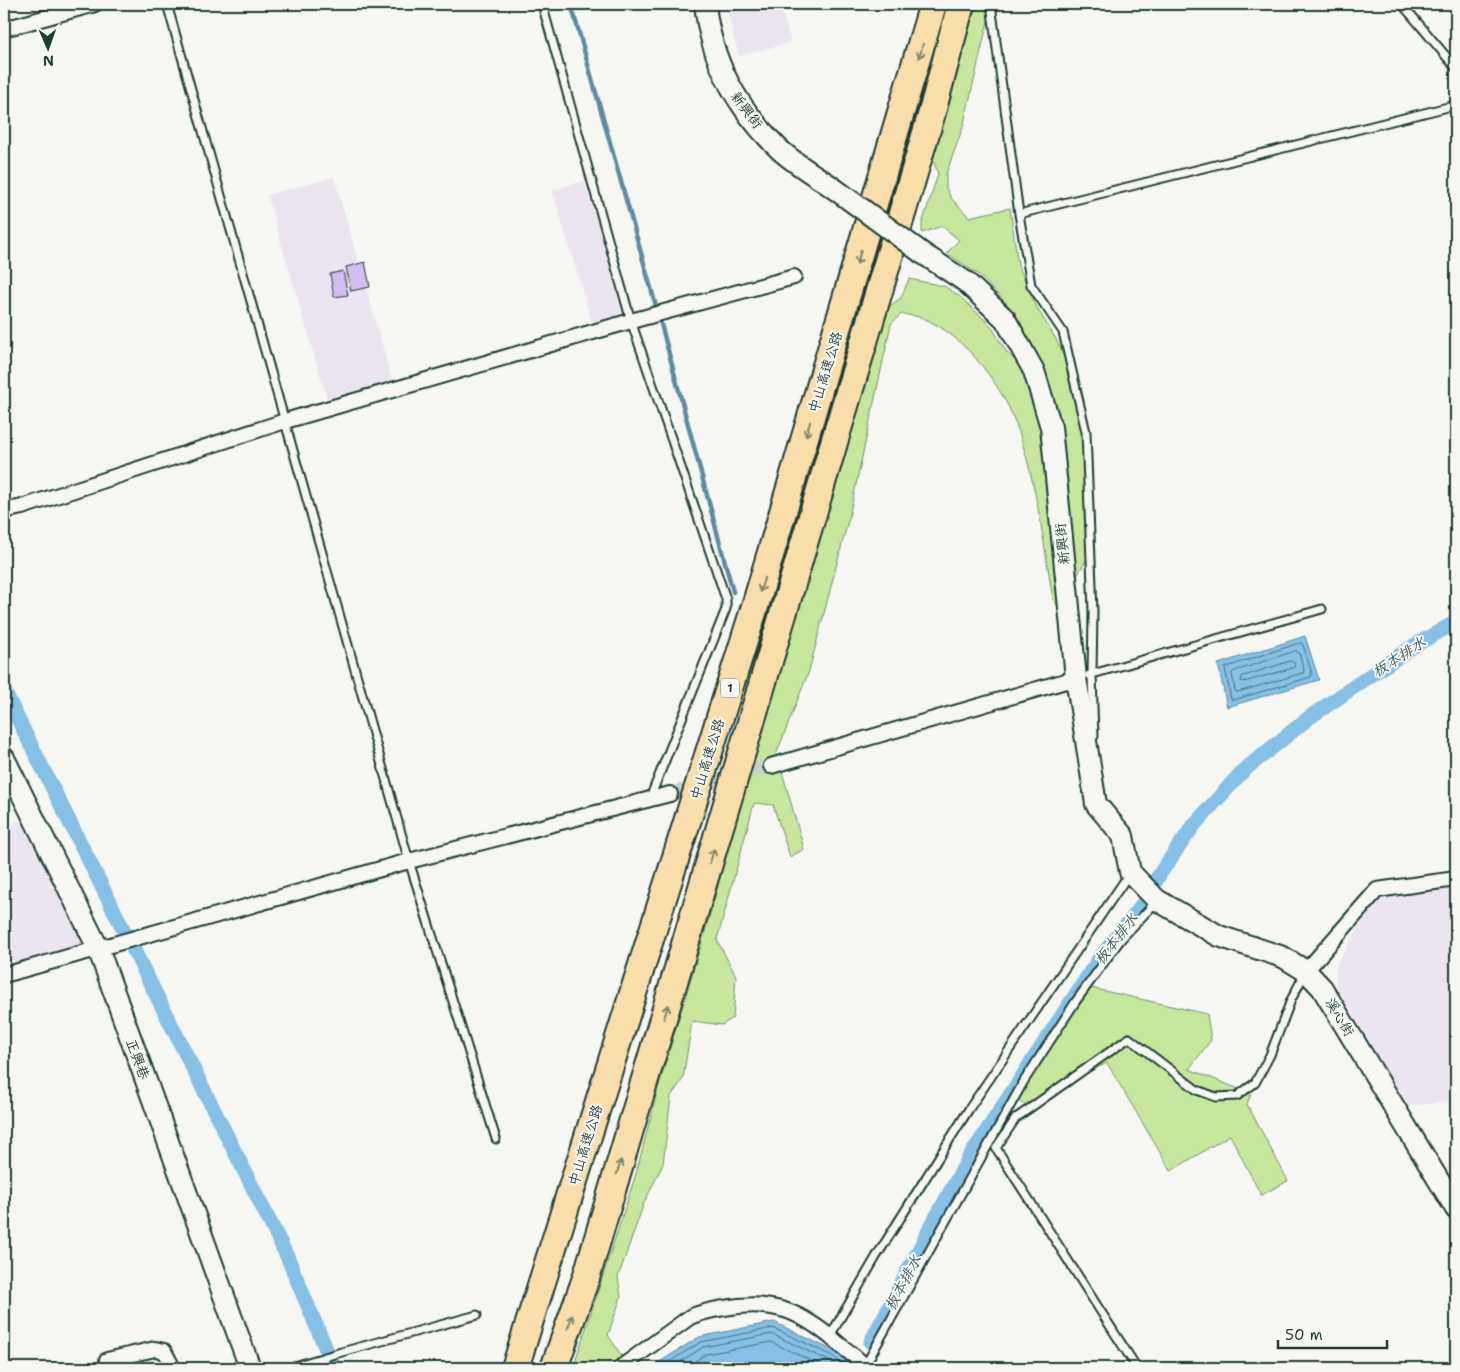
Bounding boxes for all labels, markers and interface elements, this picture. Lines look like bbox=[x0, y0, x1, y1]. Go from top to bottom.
north arrow bbox=[22, 22, 72, 72]
one-way arrow bbox=[915, 42, 925, 58]
text: N bbox=[43, 52, 54, 70]
street label: 新興街 bbox=[727, 88, 767, 132]
one-way arrow bbox=[854, 249, 864, 265]
street label: 中山高速公路 bbox=[804, 329, 846, 415]
one-way arrow bbox=[803, 421, 813, 437]
street label: 新興街 bbox=[1051, 522, 1073, 566]
one-way arrow bbox=[756, 577, 766, 593]
water label: 板本排水 bbox=[1368, 632, 1430, 682]
road number: 1 bbox=[721, 678, 739, 698]
street label: 中山高速公路 bbox=[686, 716, 728, 802]
one-way arrow bbox=[707, 848, 717, 864]
water label: 板本排水 bbox=[1090, 908, 1143, 969]
street label: 溪心街 bbox=[1321, 994, 1359, 1040]
one-way arrow bbox=[661, 1004, 671, 1020]
street label: 正興巷 bbox=[122, 1036, 154, 1083]
street label: 中山高速公路 bbox=[564, 1102, 606, 1188]
one-way arrow bbox=[614, 1160, 624, 1176]
water label: 板本排水 bbox=[880, 1251, 926, 1314]
one-way arrow bbox=[566, 1315, 575, 1331]
scale bar bbox=[1278, 1317, 1386, 1349]
text: 50 m bbox=[1285, 1325, 1323, 1345]

